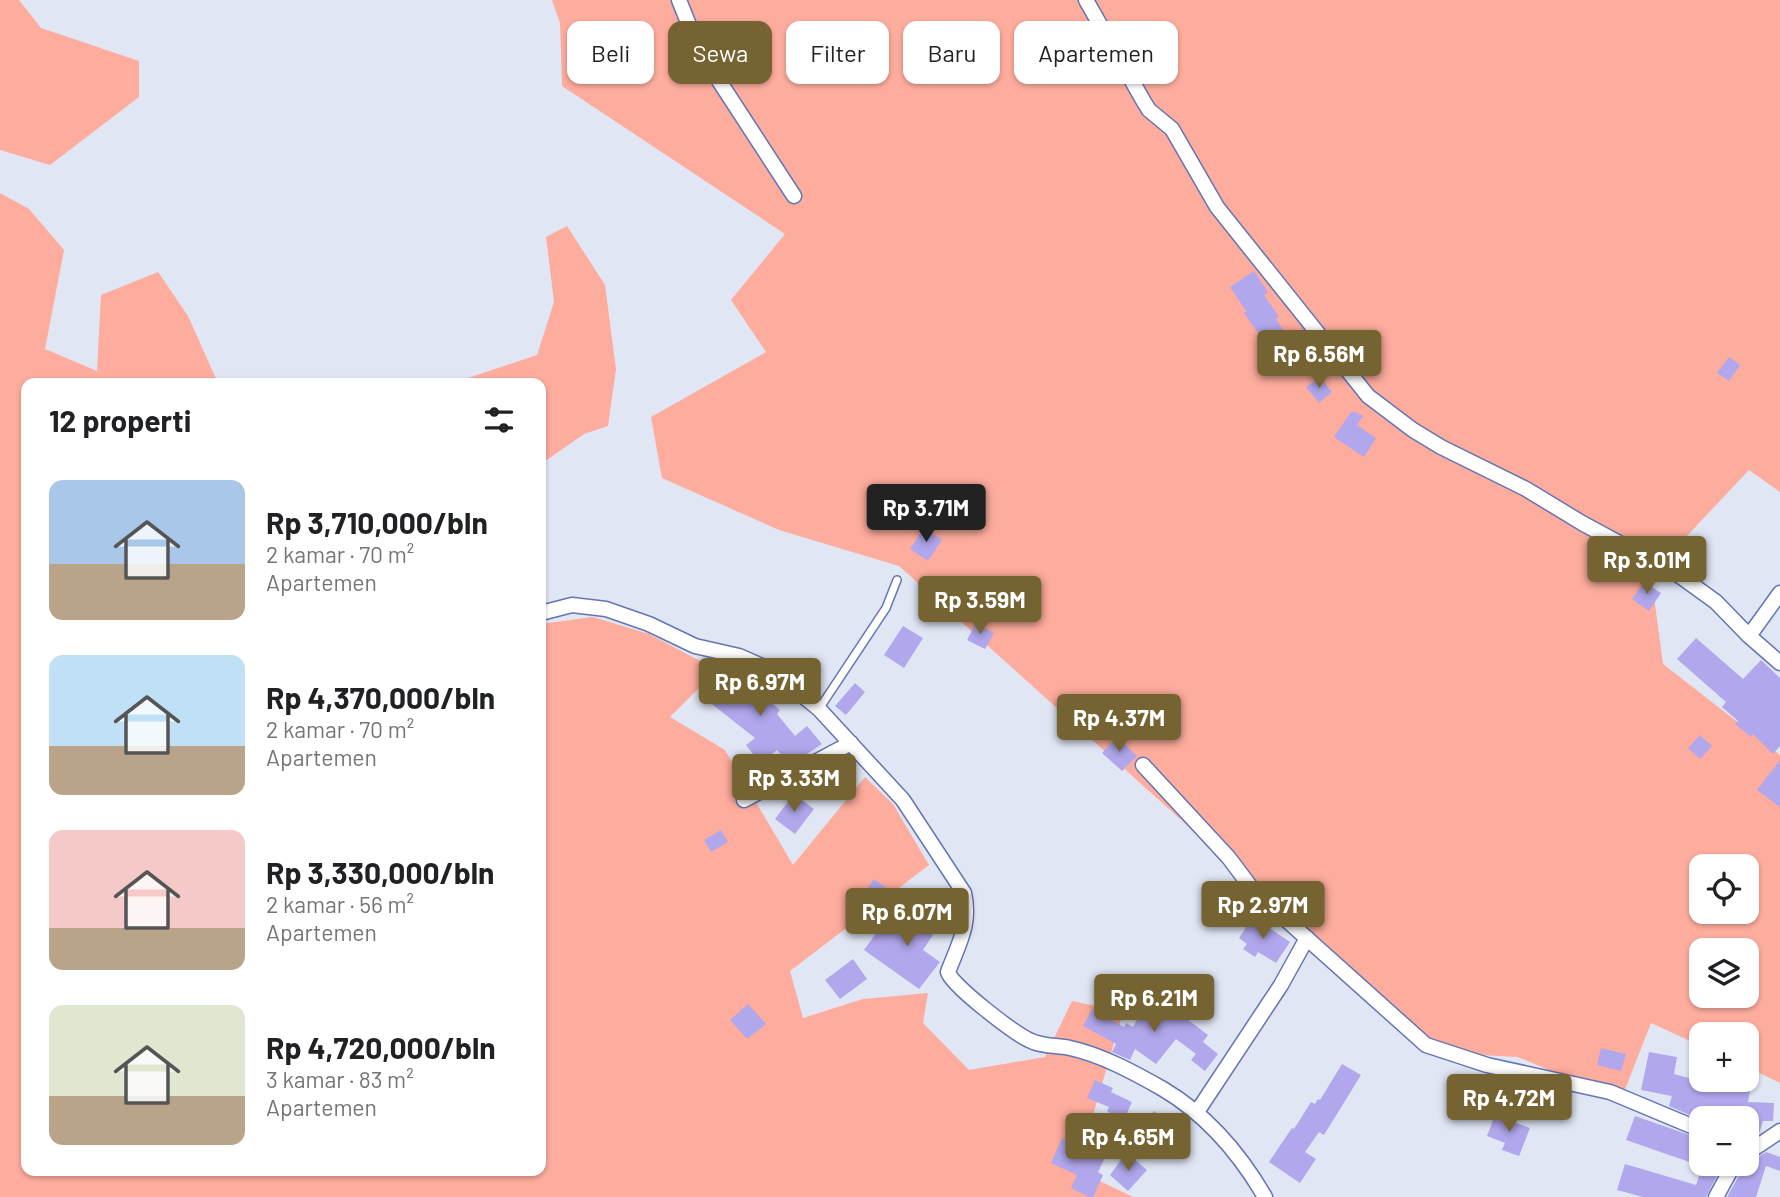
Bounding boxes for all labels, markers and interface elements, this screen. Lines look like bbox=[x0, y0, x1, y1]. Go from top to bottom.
chip: Beli bbox=[567, 21, 654, 84]
chip: Sewa bbox=[668, 21, 772, 84]
chip: Filter bbox=[786, 21, 889, 84]
chip: Baru bbox=[903, 21, 1000, 84]
chip: Apartemen bbox=[1014, 21, 1178, 84]
pin: Rp 6.56M bbox=[1247, 330, 1391, 390]
text: Rp 6.56M bbox=[1273, 339, 1365, 367]
icon: filters bbox=[480, 401, 518, 439]
text: 12 properti bbox=[49, 402, 191, 438]
pin: Rp 3.71M bbox=[854, 484, 998, 544]
text: Rp 3.71M bbox=[883, 493, 969, 521]
text: Rp 3,710,000/bln bbox=[266, 504, 488, 540]
icon: home bbox=[105, 508, 189, 592]
pin: Rp 3.01M bbox=[1575, 536, 1719, 596]
text: 2 kamar · 70 m² bbox=[266, 540, 414, 568]
text: Rp 3.01M bbox=[1603, 545, 1691, 573]
text: Apartemen bbox=[266, 568, 377, 596]
pin: Rp 3.59M bbox=[908, 576, 1052, 636]
text: Rp 3.59M bbox=[934, 585, 1026, 613]
pin: Rp 6.97M bbox=[688, 658, 832, 718]
text: Rp 6.97M bbox=[715, 667, 805, 695]
text: Rp 4,370,000/bln bbox=[266, 679, 495, 715]
icon: home bbox=[105, 683, 189, 767]
pin: Rp 4.37M bbox=[1047, 694, 1191, 754]
text: Rp 4.37M bbox=[1073, 703, 1165, 731]
text: 2 kamar · 70 m² bbox=[266, 715, 414, 743]
text: Apartemen bbox=[266, 743, 377, 771]
pin: Rp 3.33M bbox=[722, 754, 866, 814]
text: Rp 3.33M bbox=[748, 763, 840, 791]
text: Rp 3,330,000/bln bbox=[266, 854, 494, 890]
map controls bbox=[1689, 854, 1759, 1176]
button: locate bbox=[1689, 854, 1759, 924]
icon: home bbox=[105, 858, 189, 942]
pin: Rp 2.97M bbox=[1191, 881, 1335, 941]
pin: Rp 6.07M bbox=[835, 888, 979, 948]
text: 2 kamar · 56 m² bbox=[266, 890, 414, 918]
text: Rp 2.97M bbox=[1218, 890, 1308, 918]
text: Rp 6.07M bbox=[862, 897, 952, 925]
text: Apartemen bbox=[266, 918, 377, 946]
button: layers bbox=[1689, 938, 1759, 1008]
pin: Rp 6.21M bbox=[1082, 974, 1226, 1034]
text: Rp 6.21M bbox=[1110, 983, 1198, 1011]
button: + bbox=[1689, 1022, 1759, 1092]
text: Rp 4,720,000/bln bbox=[266, 1029, 496, 1065]
icon: home bbox=[105, 1033, 189, 1117]
text: 3 kamar · 83 m² bbox=[266, 1065, 414, 1093]
pin: Rp 4.72M bbox=[1437, 1074, 1581, 1134]
text: Rp 4.72M bbox=[1463, 1083, 1555, 1111]
text: Apartemen bbox=[266, 1093, 377, 1121]
button: − bbox=[1689, 1106, 1759, 1176]
pin: Rp 4.65M bbox=[1056, 1114, 1200, 1173]
text: Rp 4.65M bbox=[1081, 1122, 1175, 1150]

